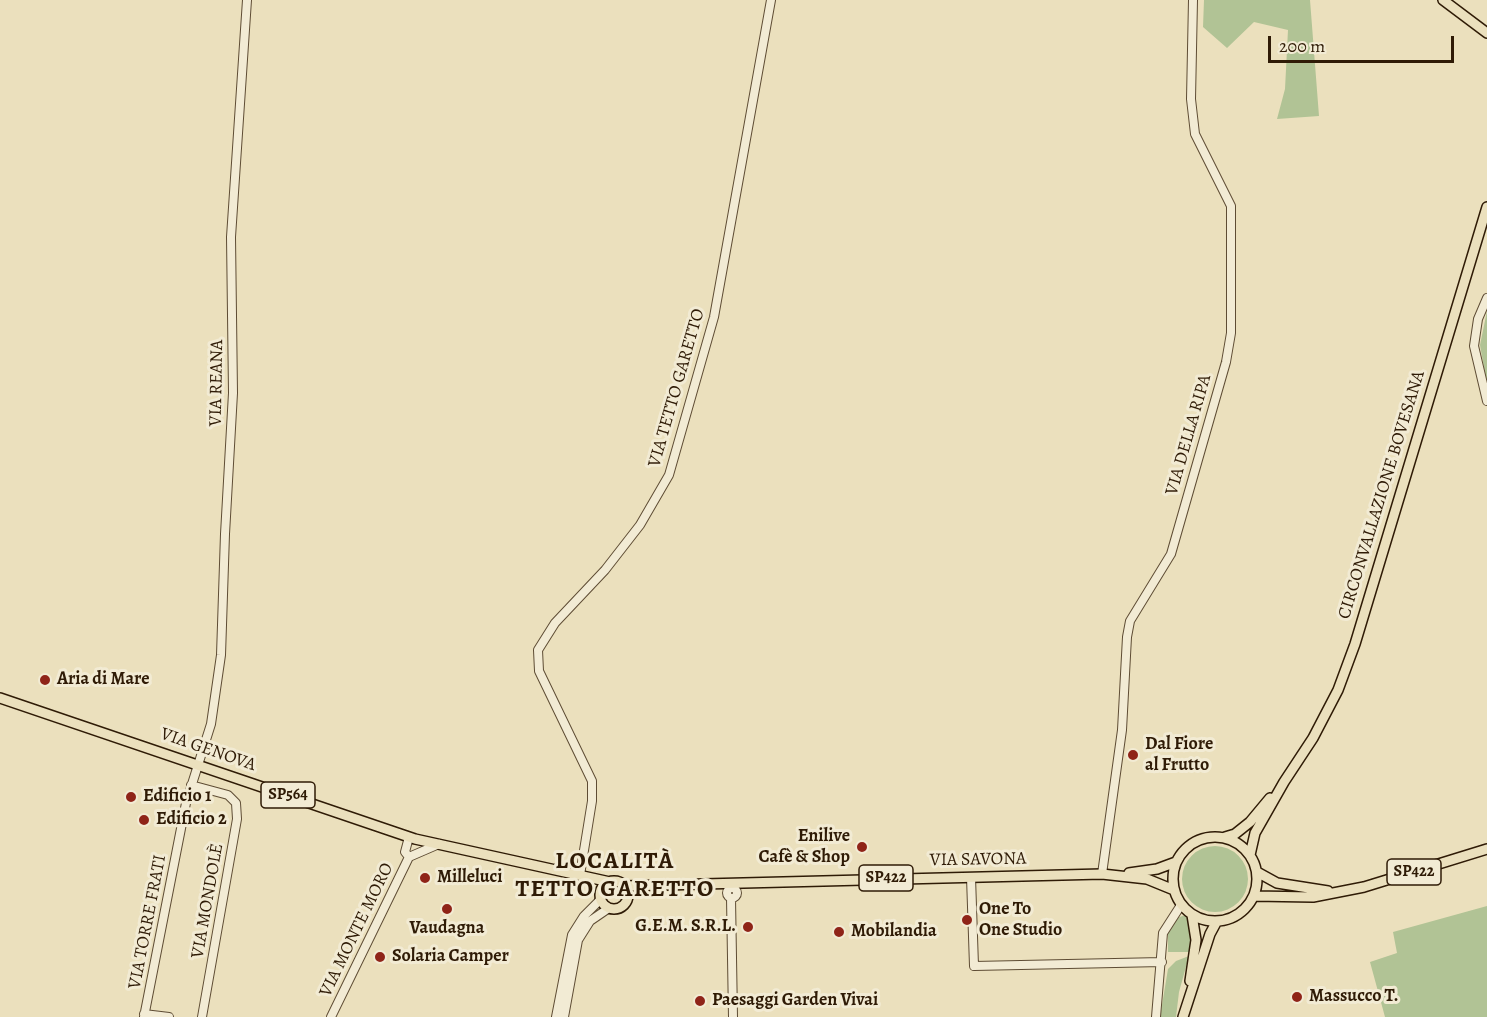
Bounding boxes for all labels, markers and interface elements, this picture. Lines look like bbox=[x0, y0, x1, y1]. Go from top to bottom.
scale bar bbox=[1271, 24, 1457, 62]
text: 200 m bbox=[1279, 34, 1325, 58]
street label: VIA TETTO GARETTO bbox=[644, 306, 710, 470]
street label: VIA REANA bbox=[205, 339, 229, 427]
street label: CIRCONVALLAZIONE BOVESANA bbox=[1334, 368, 1430, 622]
street label: VIA DELLA RIPA bbox=[1161, 372, 1217, 498]
place label: Aria di Mare bbox=[57, 669, 150, 691]
marker: Aria di Mare bbox=[38, 673, 52, 687]
street label: VIA GENOVA bbox=[157, 724, 259, 776]
place label: Dal Fiore al Frutto bbox=[1145, 734, 1213, 777]
marker: Dal Fiore al Frutto bbox=[1126, 748, 1140, 762]
road number: SP564 bbox=[261, 782, 315, 808]
place label: Edificio 1 bbox=[143, 786, 211, 808]
marker: Edificio 1 bbox=[124, 790, 138, 804]
place label: Edificio 2 bbox=[156, 809, 227, 831]
marker: Edificio 2 bbox=[137, 813, 151, 827]
place label: Enilive Cafè & Shop bbox=[758, 826, 850, 868]
marker: Enilive Cafè & Shop bbox=[855, 840, 869, 854]
street label: VIA MONDOLÈ bbox=[187, 842, 229, 960]
district label: LOCALITÀ TETTO GARETTO bbox=[515, 848, 715, 904]
street label: VIA SAVONA bbox=[929, 848, 1027, 872]
street label: VIA TORRE FRATI bbox=[124, 853, 172, 991]
road number: SP422 bbox=[1387, 859, 1441, 885]
street label: VIA MONTE MORO bbox=[315, 860, 399, 1000]
road number: SP422 bbox=[859, 865, 913, 891]
place label: Milleluci bbox=[437, 867, 503, 889]
marker: Milleluci bbox=[418, 871, 432, 885]
place label: One To One Studio bbox=[979, 899, 1062, 942]
marker: Vaudagna bbox=[440, 902, 454, 916]
marker: One To One Studio bbox=[960, 913, 974, 927]
place label: G.E.M. S.R.L. bbox=[635, 916, 736, 938]
place label: Vaudagna bbox=[410, 918, 484, 940]
marker: G.E.M. S.R.L. bbox=[741, 920, 755, 934]
place label: Mobilandia bbox=[851, 921, 937, 943]
marker: Mobilandia bbox=[832, 925, 846, 939]
place label: Solaria Camper bbox=[392, 946, 509, 968]
marker: Solaria Camper bbox=[373, 950, 387, 964]
place label: Massucco T. bbox=[1309, 986, 1399, 1008]
place label: Paesaggi Garden Vivai bbox=[712, 990, 878, 1012]
marker: Massucco T. bbox=[1290, 990, 1304, 1004]
marker: Paesaggi Garden Vivai bbox=[693, 994, 707, 1008]

